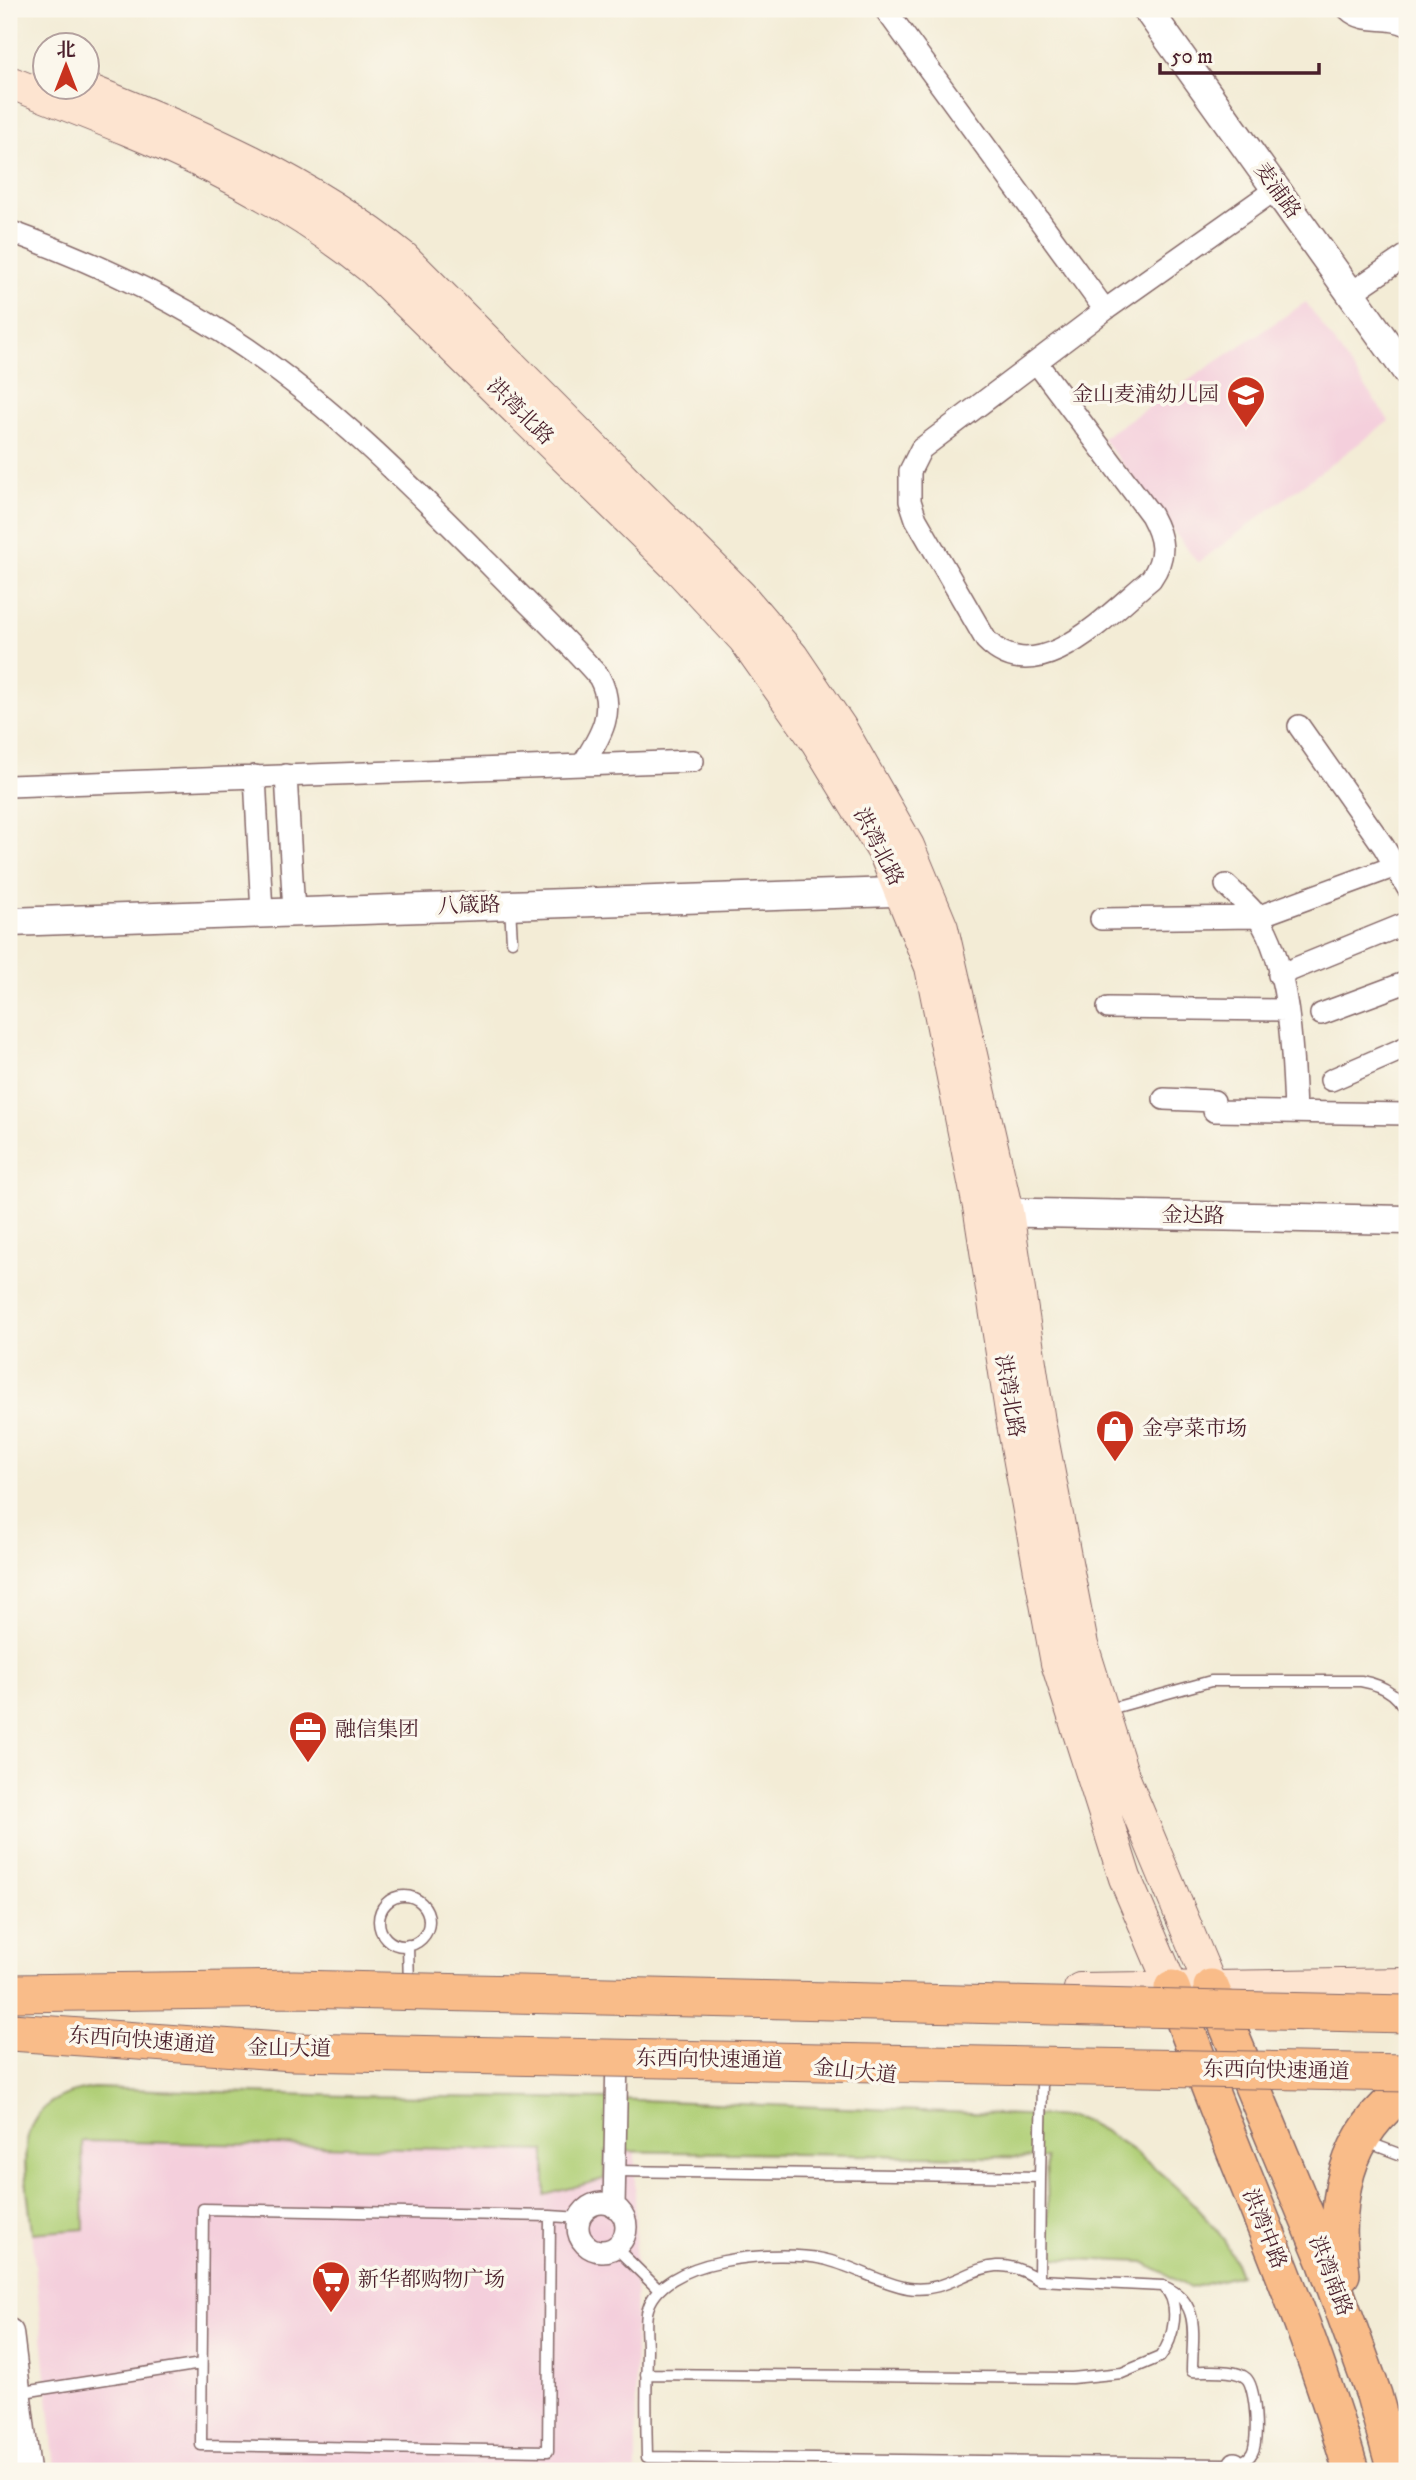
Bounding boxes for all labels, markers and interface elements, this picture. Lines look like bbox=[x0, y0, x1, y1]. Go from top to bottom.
north arrow bbox=[32, 32, 102, 102]
scale bar bbox=[1160, 32, 1320, 76]
text: 北 bbox=[56, 39, 76, 62]
text: 50 m bbox=[1171, 44, 1213, 70]
street label: 麦浦路 bbox=[1248, 158, 1306, 224]
street label: 洪湾北路 bbox=[481, 373, 559, 451]
school or university icon: 金山麦浦幼儿园 bbox=[1225, 374, 1267, 429]
place label: 金山麦浦幼儿园 bbox=[1072, 382, 1219, 408]
street label: 洪湾北路 bbox=[847, 804, 909, 890]
street label: 八箴路 bbox=[437, 892, 501, 920]
street label: 金达路 bbox=[1161, 1202, 1225, 1230]
street label: 洪湾北路 bbox=[989, 1352, 1029, 1440]
shop icon: 金亭菜市场 bbox=[1094, 1408, 1136, 1463]
place label: 金亭菜市场 bbox=[1142, 1416, 1247, 1442]
office icon: 融信集团 bbox=[287, 1709, 329, 1764]
place label: 融信集团 bbox=[335, 1717, 419, 1743]
street label: 东西向快速通道 bbox=[68, 2023, 216, 2059]
street label: 金山大道 bbox=[247, 2035, 331, 2063]
street label: 东西向快速通道 bbox=[635, 2046, 783, 2074]
street label: 金山大道 bbox=[812, 2055, 898, 2089]
street label: 东西向快速通道 bbox=[1202, 2057, 1350, 2085]
street label: 洪湾中路 bbox=[1236, 2185, 1292, 2273]
street label: 洪湾南路 bbox=[1303, 2232, 1357, 2320]
supermarket icon: 新华都购物广场 bbox=[310, 2259, 352, 2314]
place label: 新华都购物广场 bbox=[358, 2267, 505, 2293]

